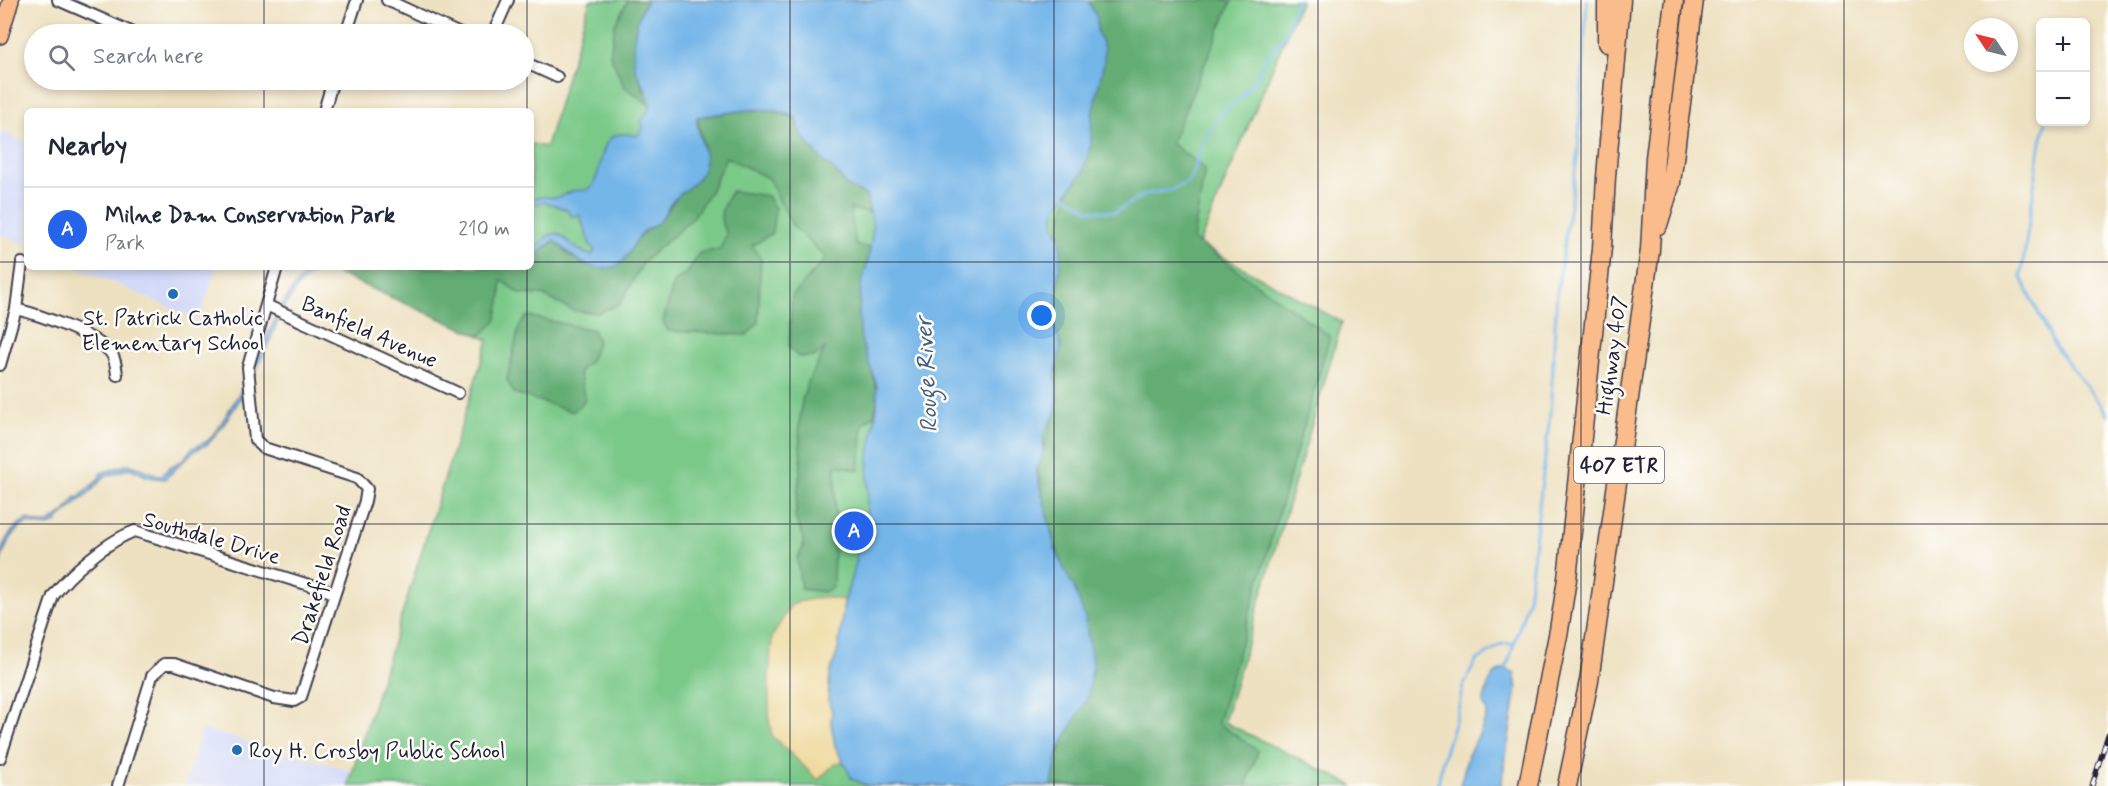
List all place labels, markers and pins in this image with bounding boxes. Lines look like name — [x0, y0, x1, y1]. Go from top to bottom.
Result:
marker: St. Patrick Catholic Elementary School — [166, 287, 180, 301]
place label: St. Patrick Catholic Elementary School — [82, 305, 264, 358]
pin: A — [834, 508, 874, 554]
place label: Roy H. Crosby Public School — [249, 738, 506, 766]
marker: Roy H. Crosby Public School — [230, 743, 244, 757]

